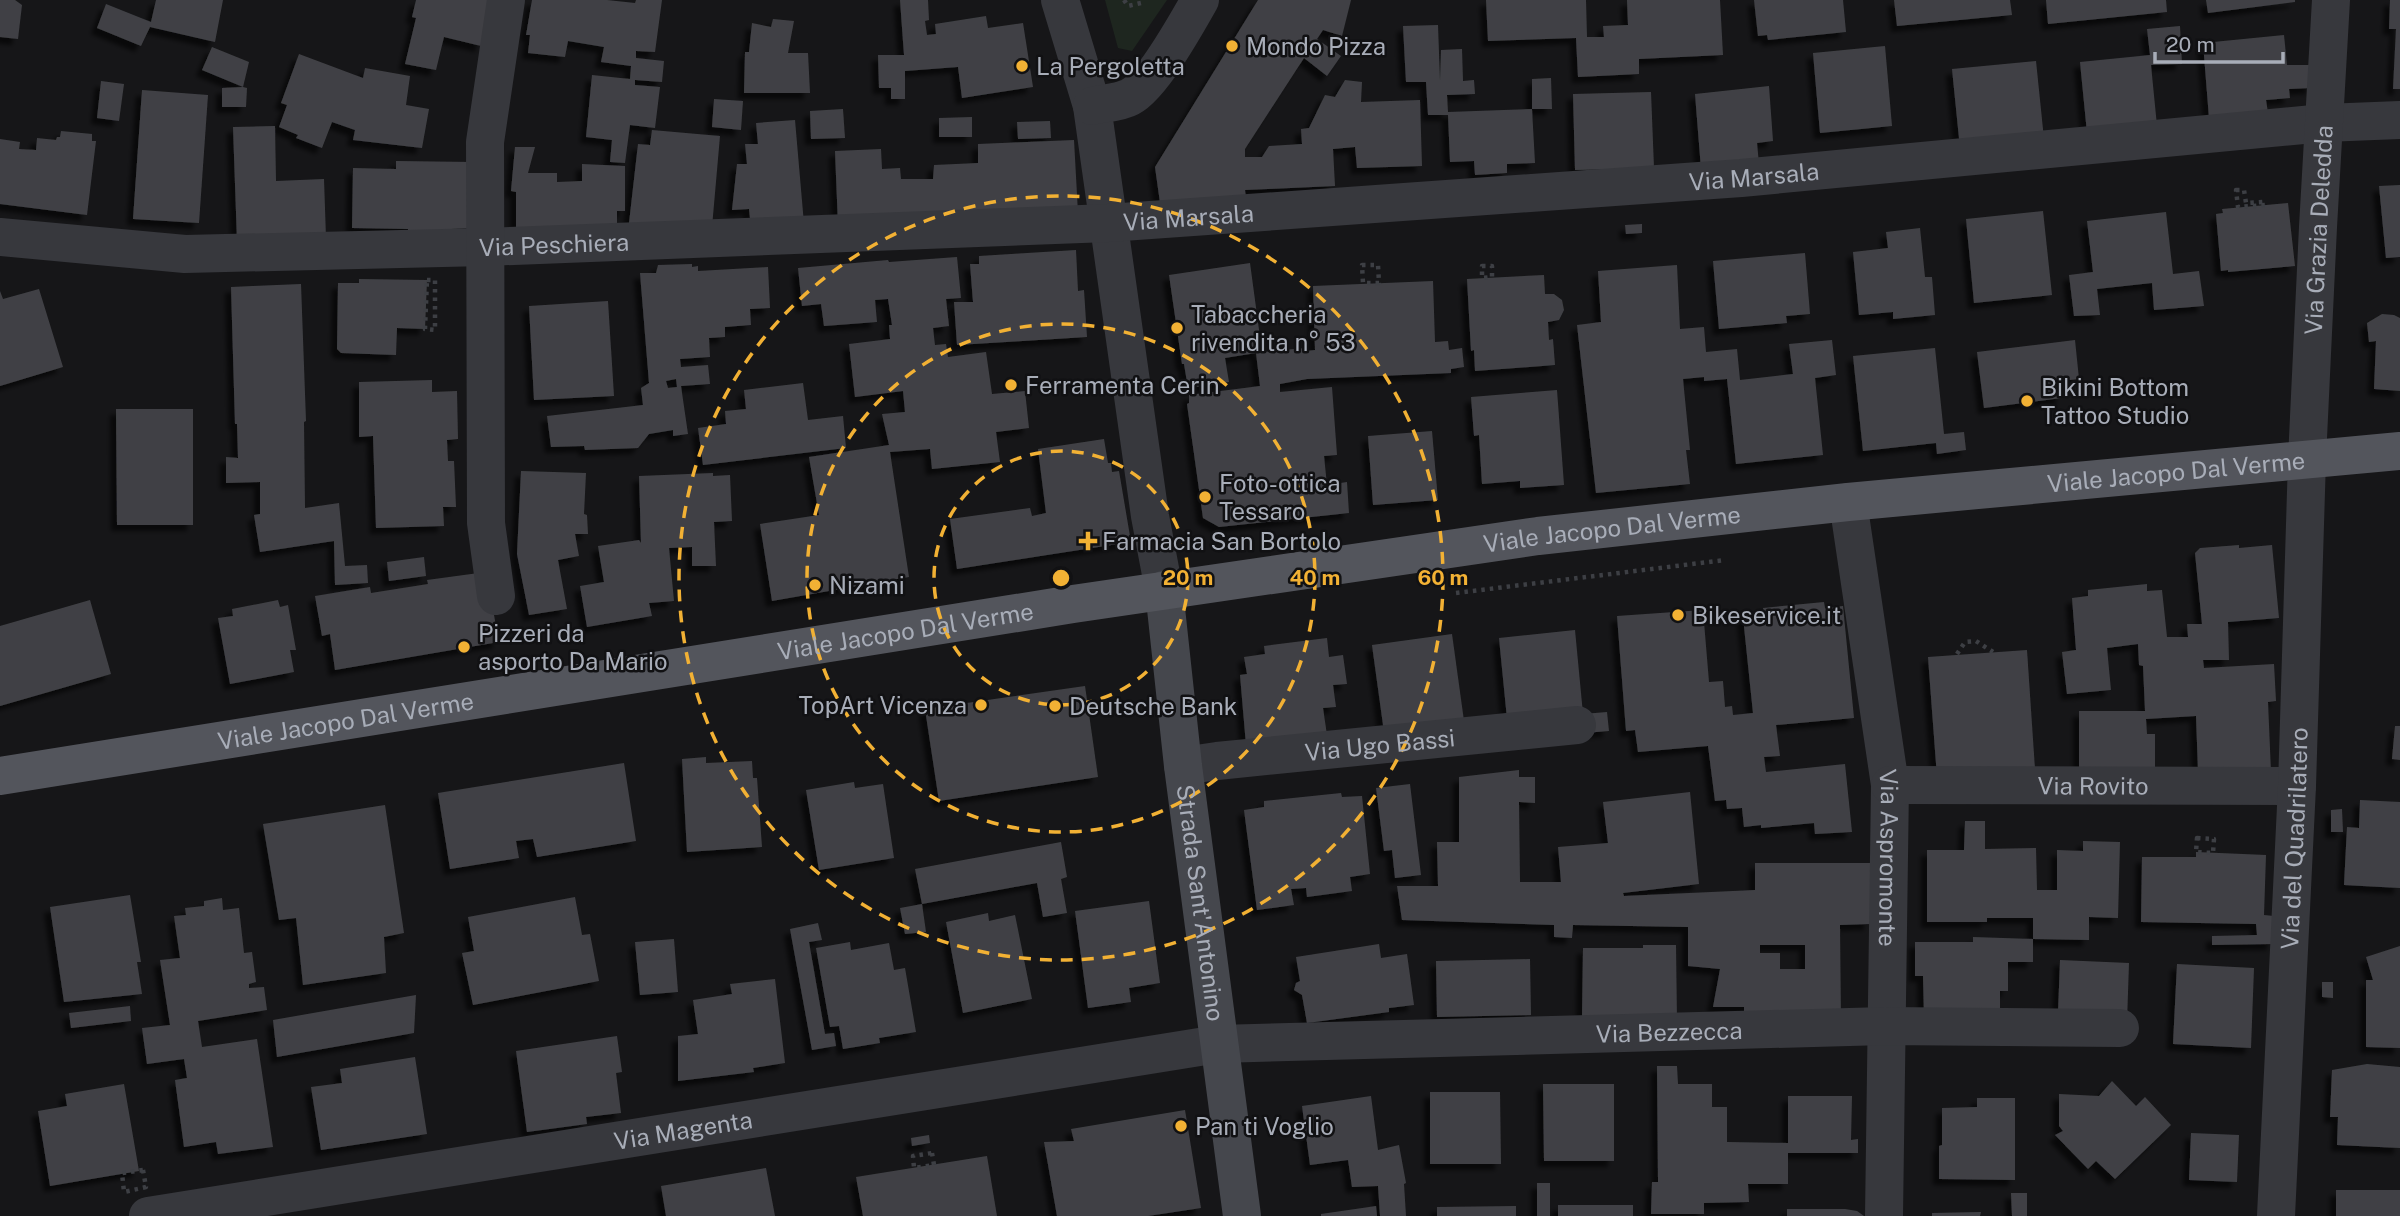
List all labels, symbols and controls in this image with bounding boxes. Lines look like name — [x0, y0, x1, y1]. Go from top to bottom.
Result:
scale bar — [2155, 21, 2283, 65]
place label: Mondo Pizza — [1246, 32, 1386, 60]
text: 20 m — [2166, 32, 2215, 57]
marker: Mondo Pizza — [1224, 38, 1240, 54]
place label: La Pergoletta — [1036, 52, 1185, 80]
marker: La Pergoletta — [1014, 58, 1030, 74]
street label: Via Grazia Deledda — [2299, 124, 2338, 336]
street label: Via Marsala — [1688, 157, 1821, 196]
street label: Via Marsala — [1122, 199, 1255, 236]
street label: Via Peschiera — [478, 227, 630, 261]
place label: Tabaccheria rivendita n° 53 — [1191, 300, 1356, 356]
marker: Tabaccheria rivendita n° 53 — [1169, 320, 1185, 336]
place label: Ferramenta Cerin — [1025, 371, 1220, 399]
place label: Bikini Bottom Tattoo Studio — [2041, 373, 2189, 429]
marker: Ferramenta Cerin — [1003, 377, 1019, 393]
marker: Bikini Bottom Tattoo Studio — [2019, 393, 2035, 409]
street label: Viale Jacopo Dal Verme — [2046, 446, 2306, 498]
place label: Foto-ottica Tessaro — [1219, 469, 1341, 525]
marker: Foto-ottica Tessaro — [1197, 489, 1213, 505]
street label: Viale Jacopo Dal Verme — [1481, 500, 1742, 558]
place label: Farmacia San Bortolo — [1102, 527, 1341, 555]
marker: Farmacia San Bortolo — [1080, 533, 1096, 549]
text: 20 m — [1163, 565, 1213, 590]
text: 40 m — [1290, 565, 1340, 590]
text: 60 m — [1418, 565, 1468, 590]
centre of rings — [1049, 566, 1073, 590]
place label: Nizami — [829, 571, 905, 599]
marker: Nizami — [807, 577, 823, 593]
street label: Viale Jacopo Dal Verme — [775, 597, 1036, 665]
place label: Bikeservice.it — [1692, 601, 1841, 629]
marker: Bikeservice.it — [1670, 607, 1686, 623]
place label: Pizzeri da asporto Da Mario — [478, 619, 668, 675]
marker: Pizzeri da asporto Da Mario — [456, 639, 472, 655]
street label: Viale Jacopo Dal Verme — [216, 686, 476, 755]
place label: TopArt Vicenza — [798, 691, 967, 719]
place label: Deutsche Bank — [1069, 692, 1237, 720]
marker: TopArt Vicenza — [973, 697, 989, 713]
marker: Deutsche Bank — [1047, 698, 1063, 714]
street label: Via Ugo Bassi — [1303, 723, 1456, 766]
street label: Via del Quadrilatero — [2275, 727, 2313, 950]
street label: Via Aspromonte — [1874, 767, 1904, 947]
street label: Via Rovito — [2037, 771, 2149, 800]
street label: Strada Sant'Antonino — [1172, 783, 1230, 1023]
street label: Via Bezzecca — [1595, 1016, 1743, 1048]
street label: Via Magenta — [612, 1105, 754, 1155]
place label: Pan ti Voglio — [1195, 1112, 1334, 1140]
marker: Pan ti Voglio — [1173, 1118, 1189, 1134]

